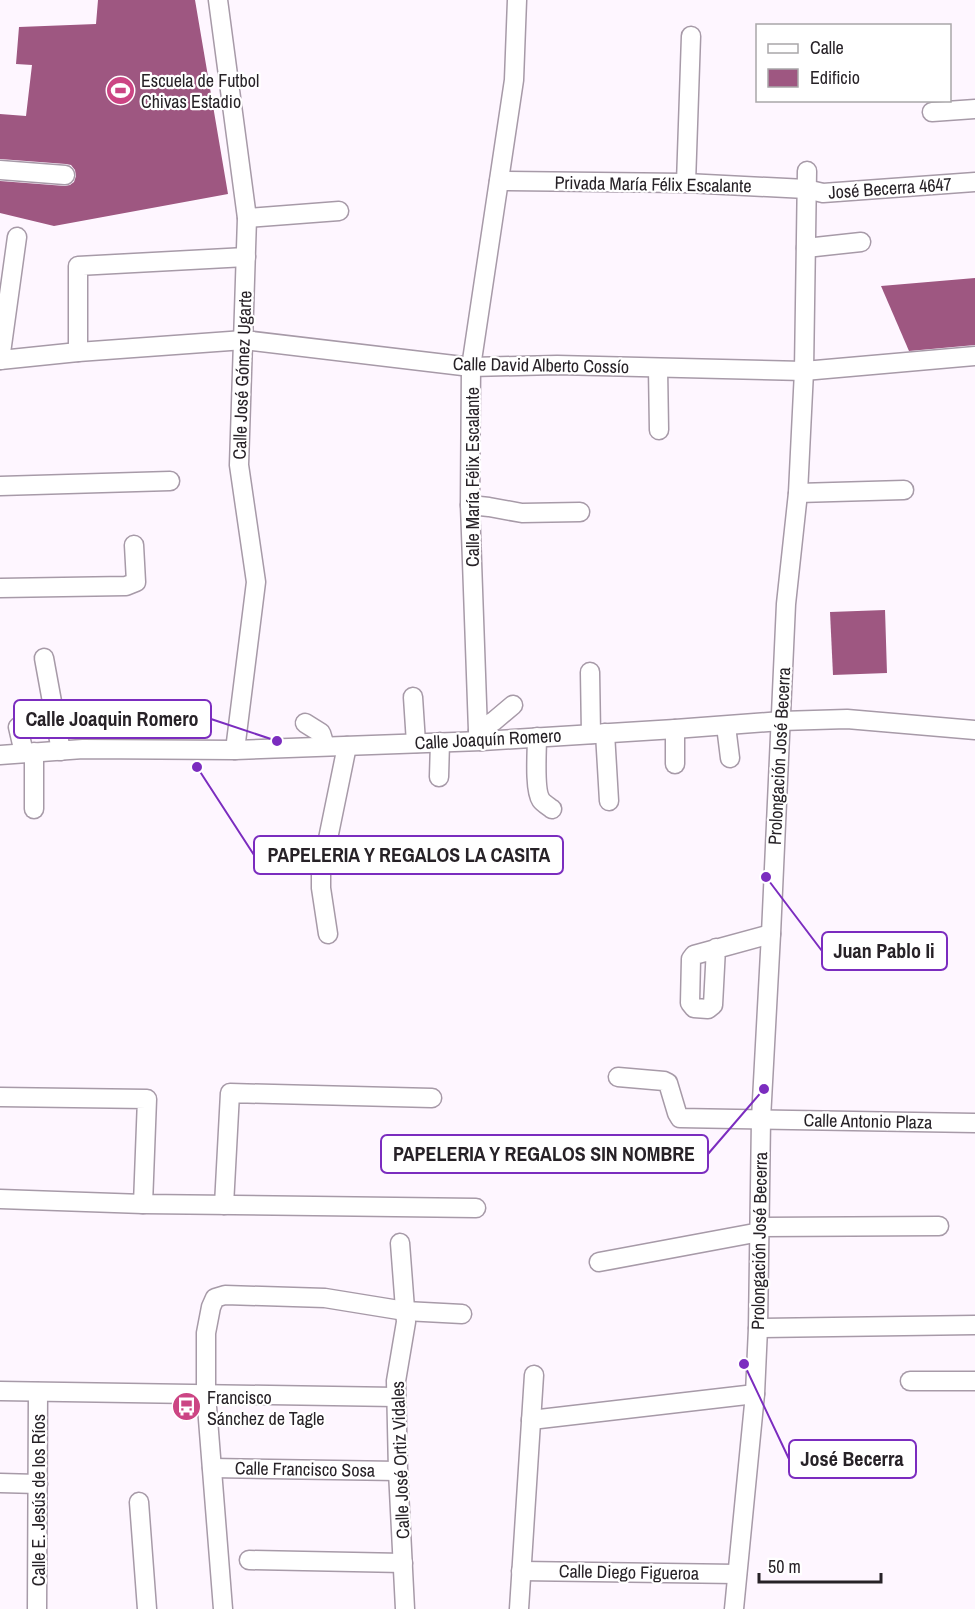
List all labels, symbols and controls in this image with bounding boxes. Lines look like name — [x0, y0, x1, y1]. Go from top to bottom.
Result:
legend — [756, 24, 951, 102]
text: Calle — [810, 35, 844, 60]
text: Edificio — [810, 65, 860, 90]
place label: Escuela de Futbol Chivas Estadio — [141, 68, 259, 114]
sports icon: Escuela de Futbol Chivas Estadio — [104, 74, 136, 106]
street label: Privada María Félix Escalante — [554, 170, 752, 198]
street label: José Becerra 4647 — [827, 171, 953, 205]
street label: Calle José Gómez Ugarte — [227, 290, 257, 460]
street label: Calle David Alberto Cossío — [453, 351, 629, 379]
street label: Calle María Félix Escalante — [460, 387, 485, 567]
street label: Prolongación José Becerra — [762, 666, 796, 846]
callout: Calle Joaquin Romero — [14, 700, 211, 738]
text: Calle Joaquin Romero — [25, 705, 199, 732]
street label: Calle Joaquín Romero — [414, 723, 562, 755]
callout: PAPELERIA Y REGALOS LA CASITA — [254, 836, 563, 874]
text: PAPELERIA Y REGALOS LA CASITA — [268, 841, 551, 868]
callout: Juan Pablo Ii — [822, 932, 947, 970]
text: Juan Pablo Ii — [833, 937, 935, 964]
street label: Calle Antonio Plaza — [803, 1107, 933, 1135]
callout: PAPELERIA Y REGALOS SIN NOMBRE — [381, 1135, 708, 1173]
text: PAPELERIA Y REGALOS SIN NOMBRE — [393, 1140, 695, 1167]
street label: Prolongación José Becerra — [745, 1152, 773, 1330]
street label: Calle José Ortiz Vidales — [385, 1381, 415, 1539]
place label: Francisco Sánchez de Tagle — [207, 1385, 324, 1431]
bus stop icon: Francisco Sánchez de Tagle — [170, 1391, 202, 1423]
street label: Calle E. Jesús de los Ríos — [26, 1414, 51, 1586]
callout: José Becerra — [789, 1440, 916, 1478]
text: José Becerra — [800, 1445, 904, 1472]
street label: Calle Francisco Sosa — [235, 1455, 375, 1483]
scale bar — [759, 1546, 880, 1584]
text: 50 m — [768, 1554, 801, 1579]
street label: Calle Diego Figueroa — [559, 1558, 699, 1586]

